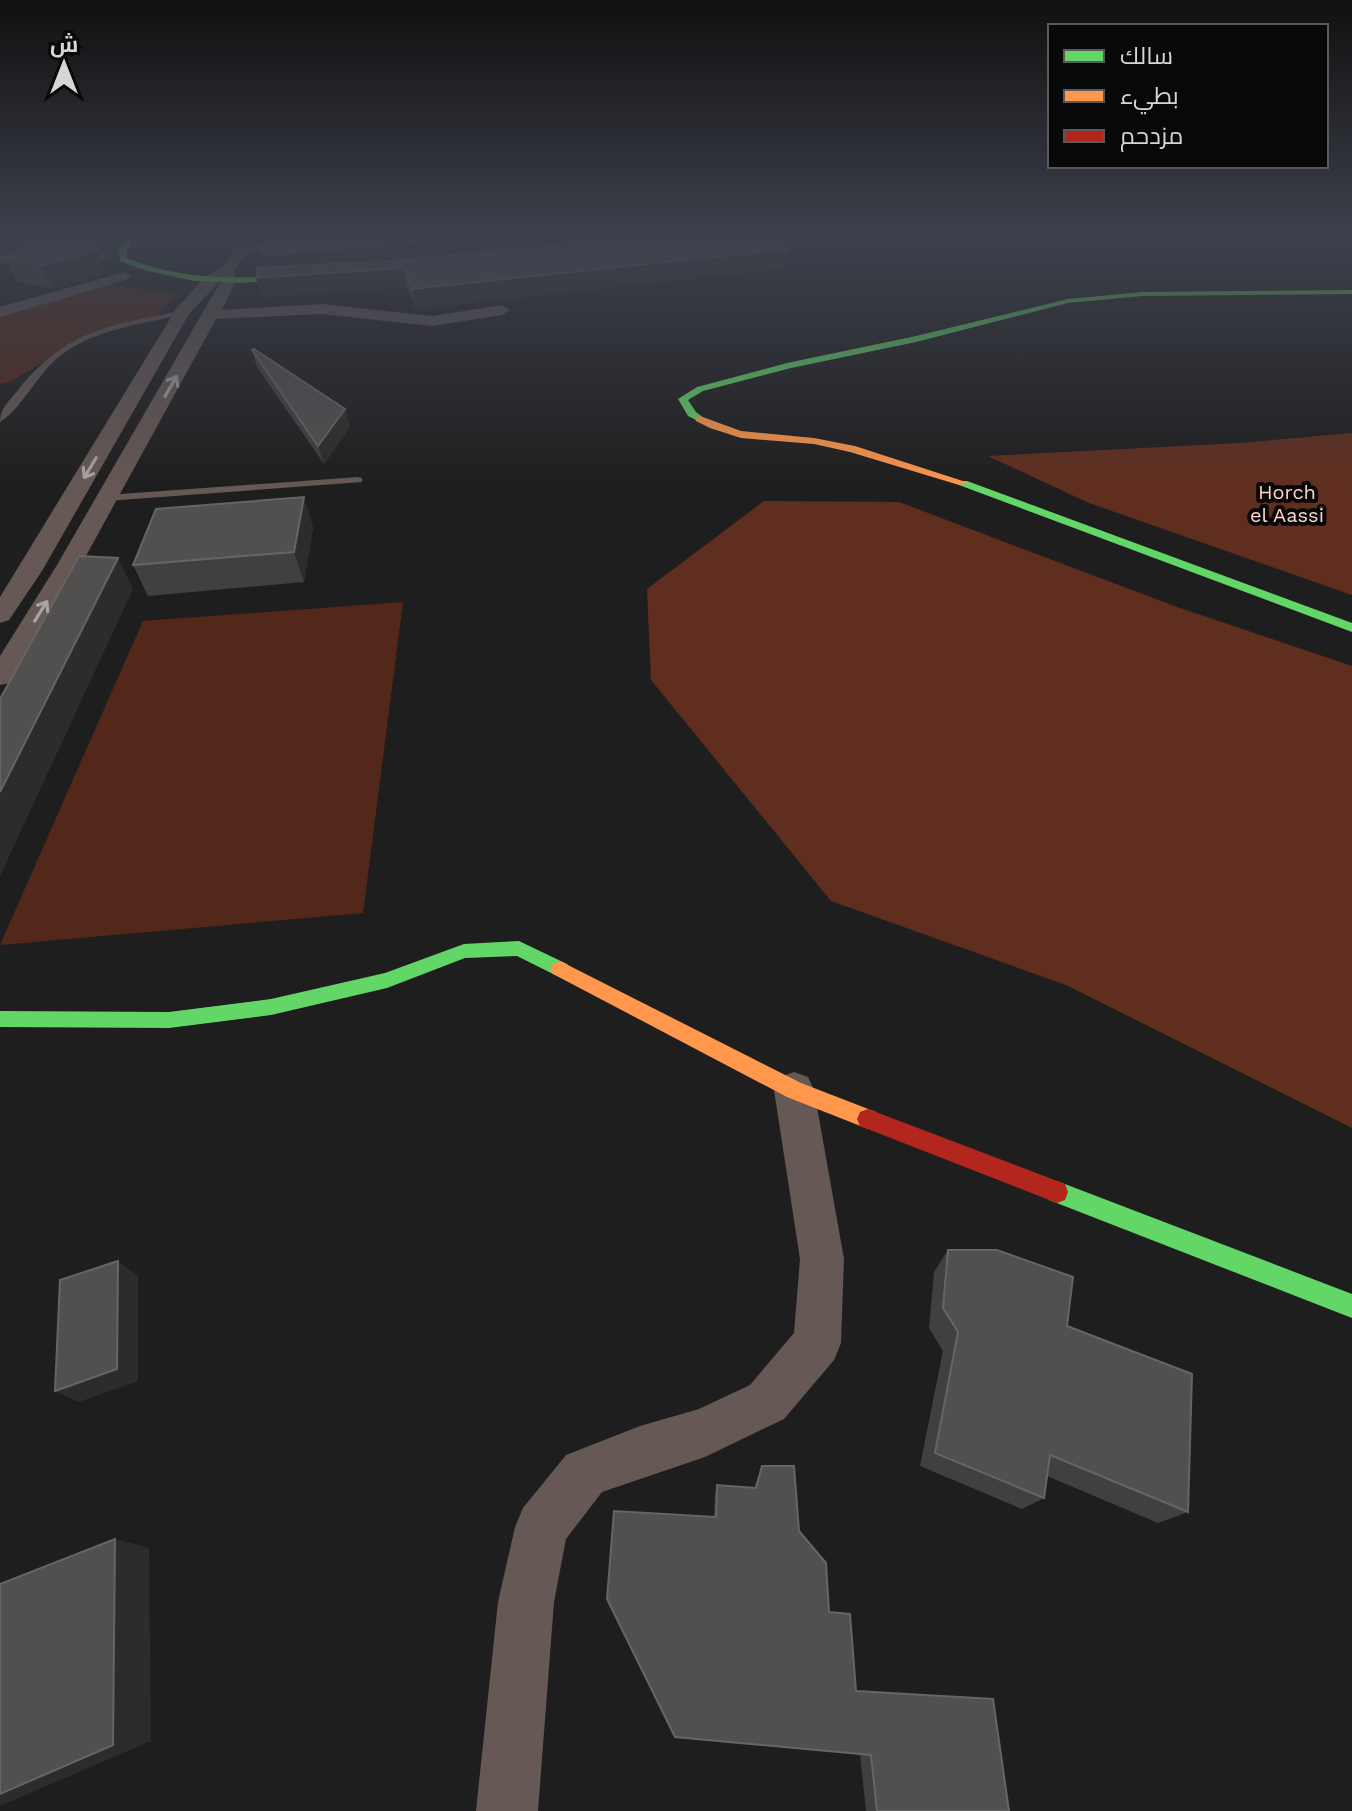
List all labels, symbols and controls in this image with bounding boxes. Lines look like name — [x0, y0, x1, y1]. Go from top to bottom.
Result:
north arrow — [24, 24, 104, 104]
legend — [1048, 24, 1328, 168]
text: ش — [50, 32, 78, 58]
text: سالك — [1120, 42, 1173, 70]
text: بطيء — [1120, 82, 1179, 115]
text: مزدحم — [1120, 122, 1183, 152]
one-way arrow — [163, 375, 179, 398]
one-way arrow — [82, 456, 98, 479]
park label: Horch el Aassi — [1250, 480, 1324, 527]
one-way arrow — [33, 600, 49, 623]

